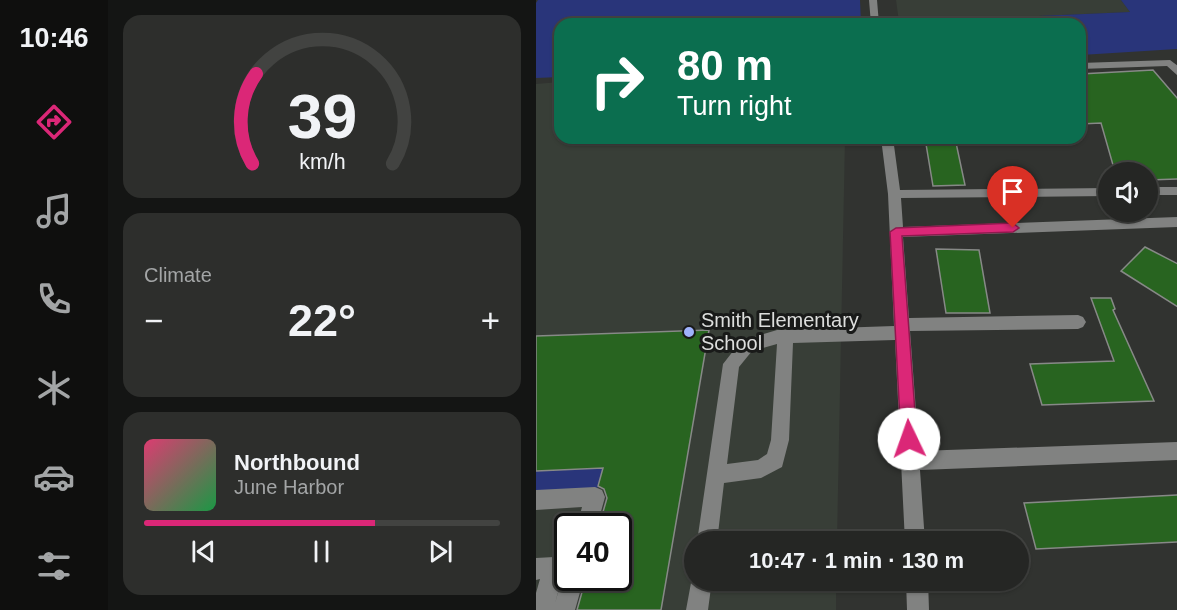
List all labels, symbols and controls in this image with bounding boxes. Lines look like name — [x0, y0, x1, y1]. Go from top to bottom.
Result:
text: 10:46 — [19, 23, 89, 53]
icon: right — [578, 42, 656, 120]
text: 80 m — [677, 42, 773, 89]
text: 39 — [287, 82, 357, 151]
text: Turn right — [677, 91, 792, 121]
icon: directions — [33, 101, 75, 143]
text: km/h — [299, 150, 345, 174]
map controls — [1098, 162, 1158, 222]
button: sound — [1098, 162, 1158, 222]
pin — [987, 166, 1038, 228]
icon: arrive — [996, 175, 1029, 208]
icon: music — [33, 190, 75, 232]
text: Climate — [144, 264, 212, 286]
icon: phone — [33, 278, 75, 320]
text: 22° — [288, 295, 356, 346]
text: − — [144, 302, 163, 339]
text: + — [481, 302, 500, 339]
place label: Smith Elementary School — [701, 309, 859, 354]
marker: Smith Elementary School — [682, 325, 696, 339]
icon: climate — [33, 367, 75, 409]
position arrow — [877, 407, 941, 471]
text: Northbound — [234, 450, 360, 475]
icon: car — [33, 456, 75, 498]
text: June Harbor — [234, 476, 344, 498]
speed limit sign: 40 — [554, 513, 632, 591]
icon: previous — [187, 535, 220, 568]
icon: pause — [305, 535, 338, 568]
icon: next — [424, 535, 457, 568]
icon: filters — [33, 545, 75, 587]
text: 10:47 · 1 min · 130 m — [749, 548, 964, 573]

